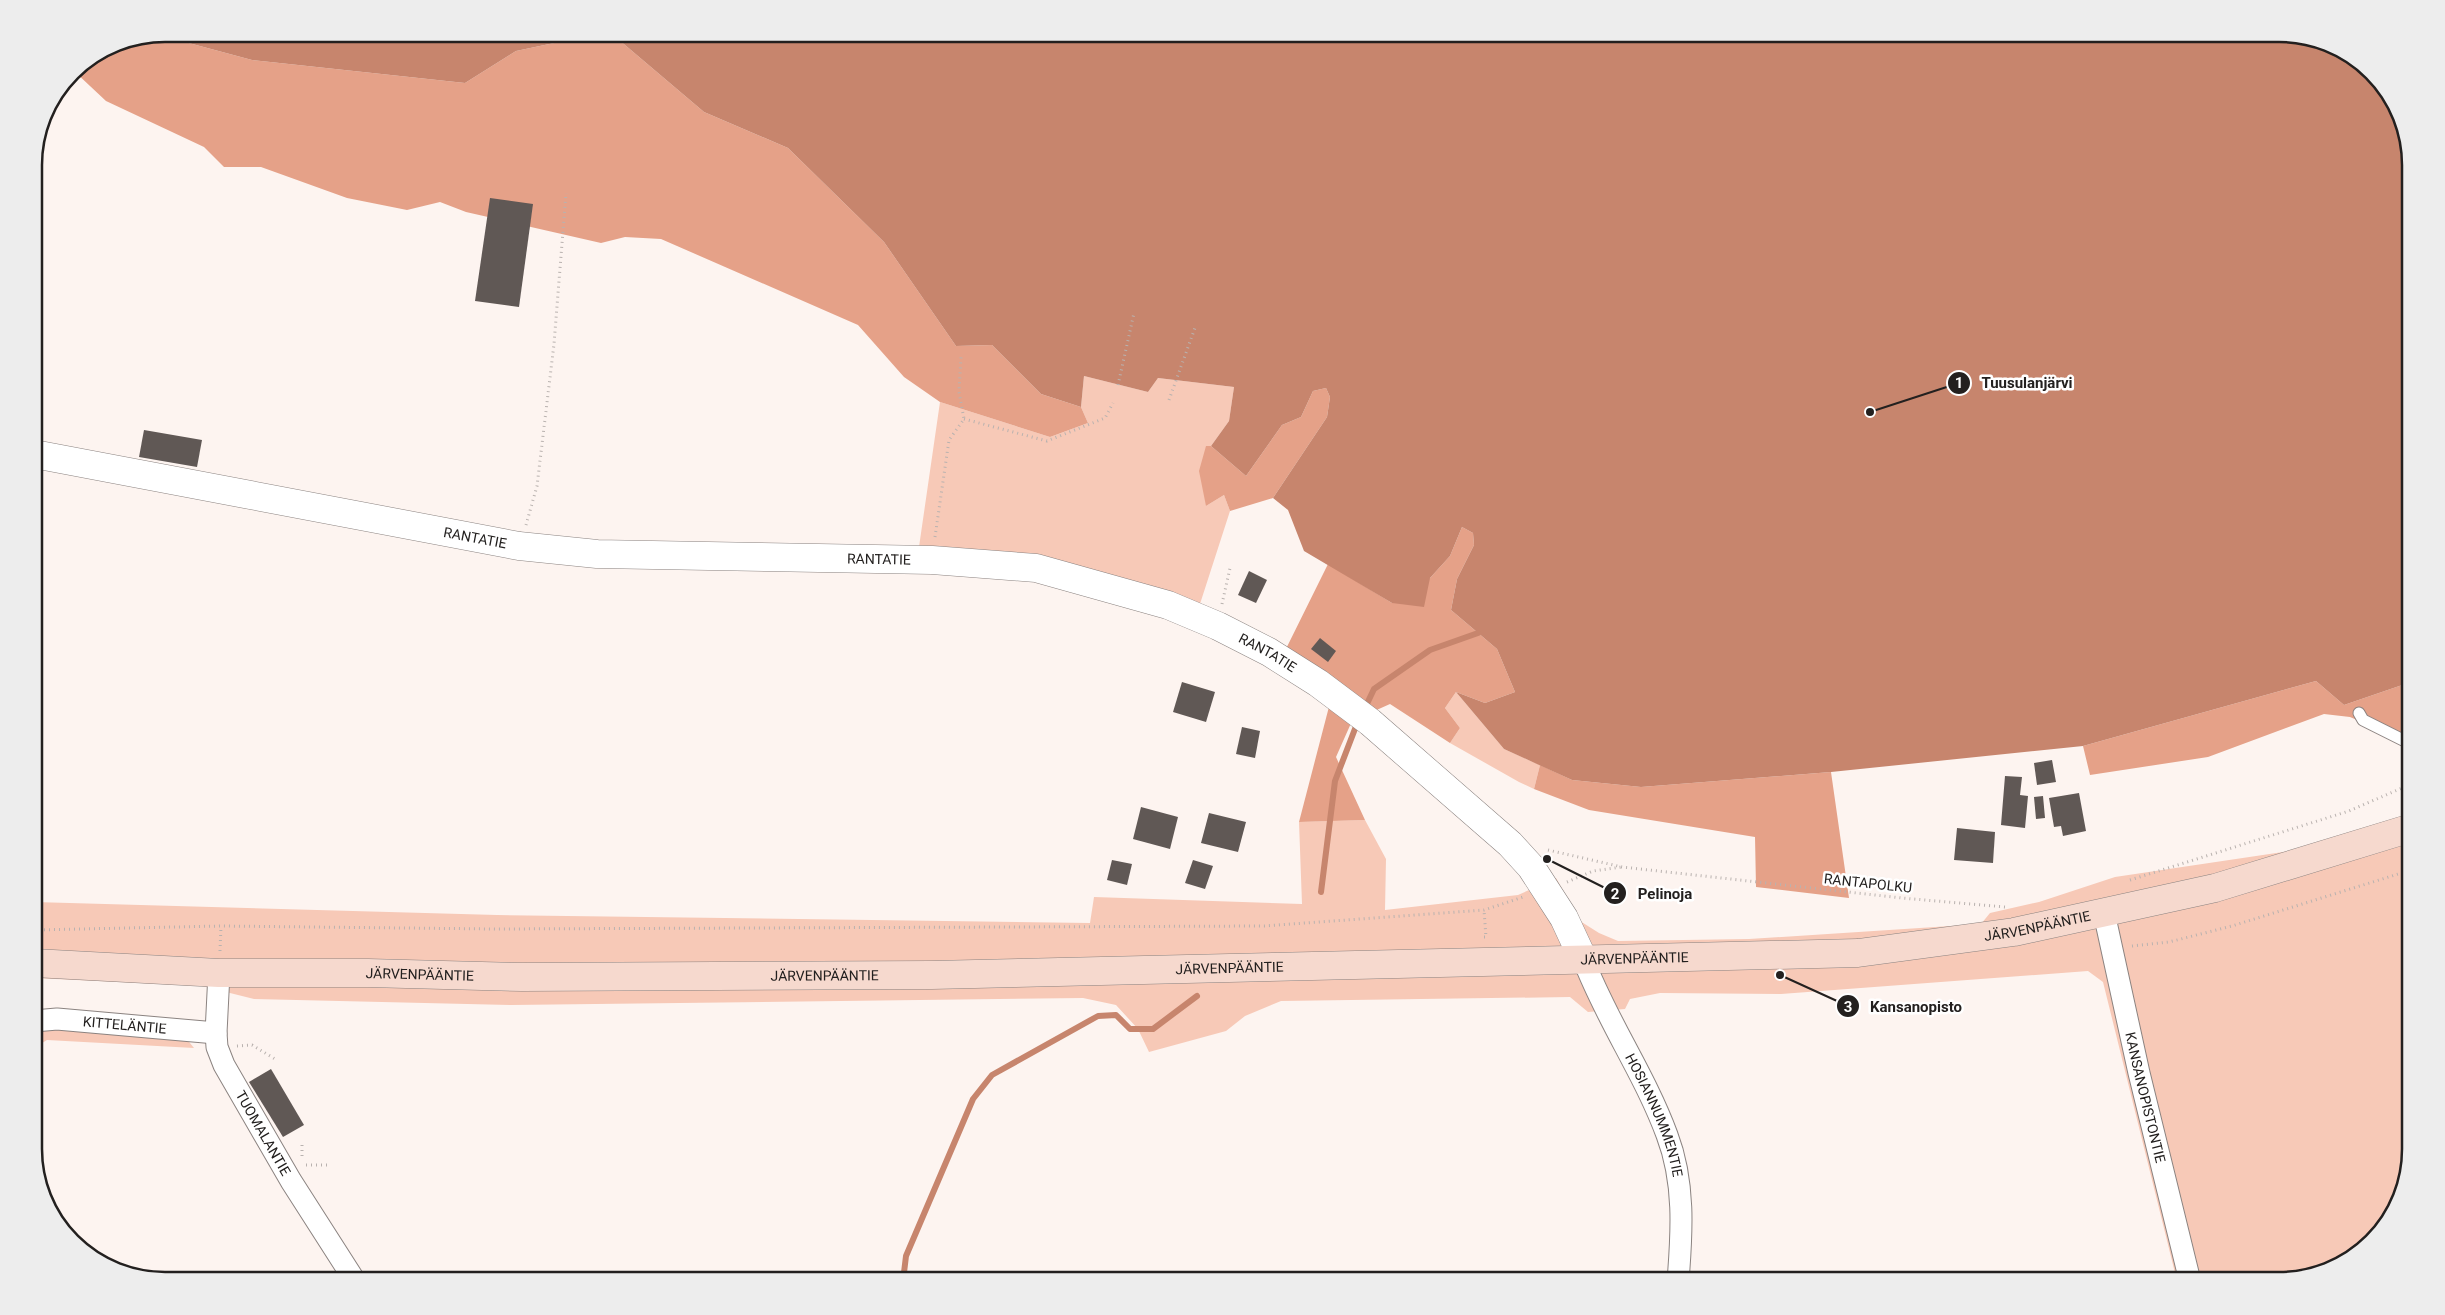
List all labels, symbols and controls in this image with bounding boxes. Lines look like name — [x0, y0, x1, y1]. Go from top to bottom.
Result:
callout: Tuusulanjärvi — [1947, 368, 2083, 398]
text: 1 — [1955, 374, 1963, 392]
text: Tuusulanjärvi — [1981, 374, 2073, 392]
street label: RANTATIE — [442, 524, 508, 551]
street label: RANTATIE — [847, 550, 911, 568]
street label: RANTATIE — [1236, 630, 1299, 675]
street label: RANTAPOLKU — [1823, 870, 1913, 896]
callout: Pelinoja — [1603, 878, 1702, 908]
text: 2 — [1611, 885, 1620, 903]
text: Pelinoja — [1638, 885, 1692, 903]
street label: JÄRVENPÄÄNTIE — [1983, 907, 2092, 944]
street label: JÄRVENPÄÄNTIE — [1580, 949, 1689, 968]
street label: JÄRVENPÄÄNTIE — [1175, 959, 1284, 977]
street label: JÄRVENPÄÄNTIE — [365, 965, 474, 984]
street label: JÄRVENPÄÄNTIE — [771, 967, 879, 984]
callout: Kansanopisto — [1835, 991, 1972, 1021]
text: 3 — [1844, 998, 1852, 1016]
text: Kansanopisto — [1870, 998, 1962, 1016]
street label: KITTELÄNTIE — [82, 1013, 167, 1037]
street label: KANSANOPISTONTIE — [2122, 1031, 2169, 1164]
street label: HOSIANNUMMENTIE — [1622, 1051, 1686, 1178]
street label: TUOMALANTIE — [233, 1088, 294, 1178]

